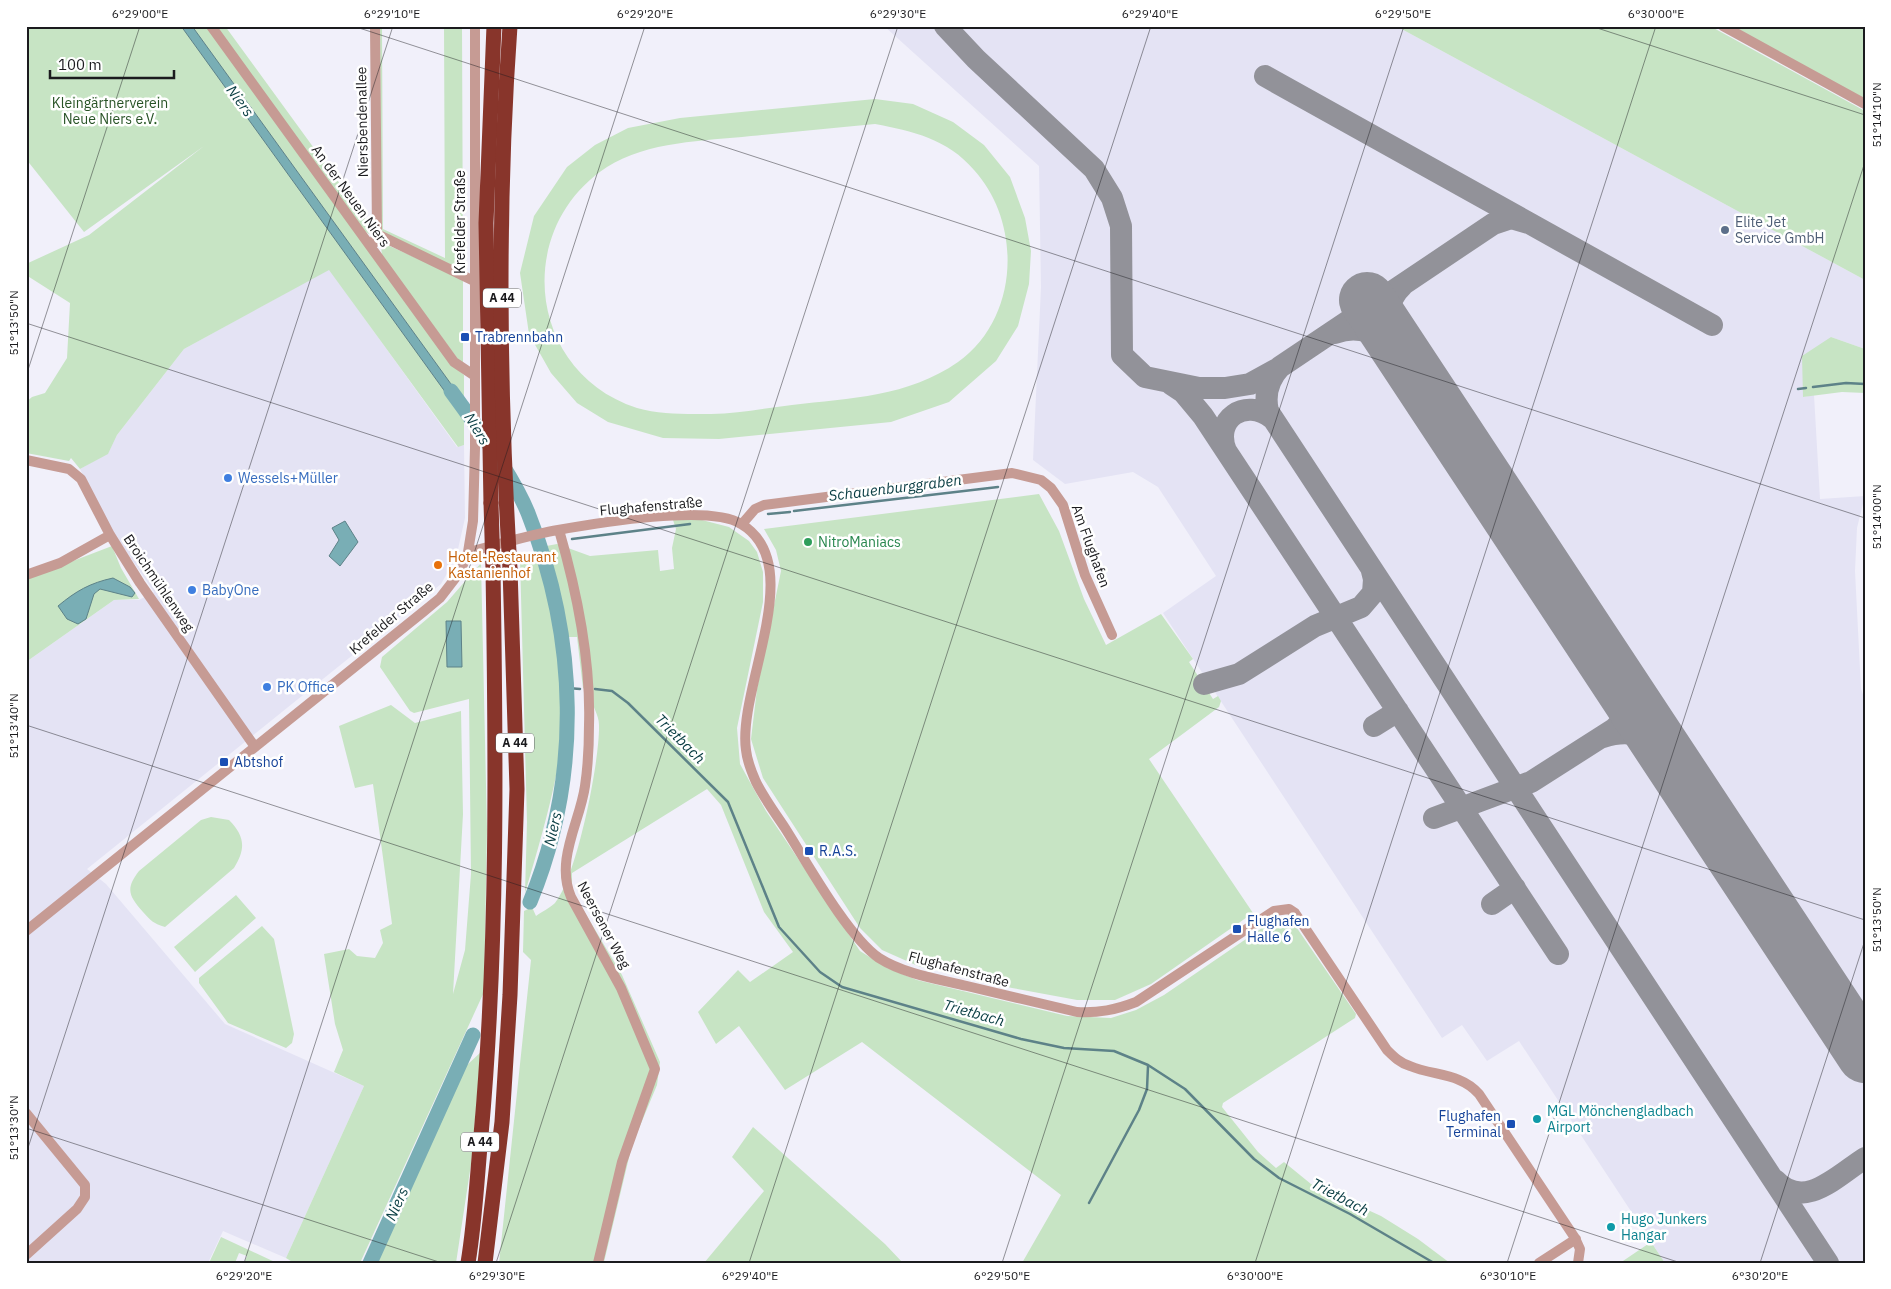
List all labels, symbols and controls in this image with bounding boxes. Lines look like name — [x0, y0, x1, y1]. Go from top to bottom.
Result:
text: 6°29'00"E — [112, 6, 168, 21]
text: 6°29'10"E — [364, 6, 420, 21]
text: 6°29'20"E — [617, 6, 673, 21]
text: 6°29'30"E — [870, 6, 926, 21]
text: 6°29'40"E — [1122, 6, 1178, 21]
text: 6°29'50"E — [1375, 6, 1431, 21]
text: 6°30'00"E — [1628, 6, 1684, 21]
scale bar — [50, 48, 174, 80]
text: 100 m — [58, 55, 102, 74]
street label: Niersbendenallee — [352, 66, 372, 178]
water label: Niers — [223, 81, 258, 120]
text: 51°14'10"N — [1869, 82, 1884, 148]
park label: Kleingärtnerverein Neue Niers e.V. — [52, 94, 168, 128]
street label: An der Neuen Niers — [308, 141, 394, 251]
street label: Krefelder Straße — [451, 170, 469, 274]
place label: Elite Jet Service GmbH — [1735, 213, 1824, 247]
marker: Elite Jet Service GmbH — [1719, 224, 1731, 236]
road number: A 44 — [483, 288, 521, 308]
text: 51°13'50"N — [6, 290, 21, 356]
place label: Trabrennbahn — [475, 328, 563, 346]
marker: Trabrennbahn — [459, 331, 471, 343]
water label: Niers — [460, 409, 494, 448]
place label: Wessels+Müller — [238, 469, 338, 487]
water label: Schauenburggraben — [827, 470, 963, 505]
marker: Wessels+Müller — [222, 472, 234, 484]
text: 51°14'00"N — [1869, 484, 1884, 550]
street label: Flughafenstraße — [599, 493, 704, 519]
street label: Am Flughafen — [1068, 502, 1114, 590]
street label: Broichmühlenweg — [120, 531, 199, 636]
place label: NitroManiacs — [818, 533, 901, 551]
marker: NitroManiacs — [802, 536, 814, 548]
place label: Hotel-Restaurant Kastanienhof — [448, 548, 557, 582]
marker: Hotel-Restaurant Kastanienhof — [432, 559, 444, 571]
street label: Krefelder Straße — [345, 577, 437, 658]
place label: BabyOne — [202, 581, 260, 599]
marker: BabyOne — [186, 584, 198, 596]
place label: PK Office — [277, 678, 335, 696]
marker: PK Office — [261, 681, 273, 693]
text: 51°13'40"N — [6, 693, 21, 759]
water label: Trietbach — [651, 710, 709, 768]
road number: A 44 — [496, 734, 534, 752]
place label: Abtshof — [234, 753, 283, 771]
marker: Abtshof — [218, 756, 230, 768]
water label: Niers — [539, 810, 566, 848]
place label: R.A.S. — [819, 842, 857, 860]
marker: R.A.S. — [803, 845, 815, 857]
street label: Neersener Weg — [573, 878, 635, 972]
text: 51°13'50"N — [1869, 887, 1884, 953]
place label: Flughafen Halle 6 — [1247, 912, 1310, 946]
marker: Flughafen Halle 6 — [1231, 923, 1243, 935]
street label: Flughafenstraße — [907, 947, 1012, 991]
water label: Trietbach — [941, 995, 1007, 1030]
text: 51°13'30"N — [6, 1095, 21, 1161]
place label: MGL Mönchengladbach Airport — [1547, 1102, 1694, 1136]
place label: Flughafen Terminal — [1438, 1107, 1501, 1141]
marker: MGL Mönchengladbach Airport — [1531, 1113, 1543, 1125]
marker: Flughafen Terminal — [1505, 1118, 1517, 1130]
road number: A 44 — [461, 1132, 499, 1152]
water label: Trietbach — [1308, 1173, 1372, 1220]
water label: Niers — [381, 1184, 412, 1223]
place label: Hugo Junkers Hangar — [1621, 1210, 1707, 1244]
marker: Hugo Junkers Hangar — [1605, 1221, 1617, 1233]
text: 6°29'20"E — [216, 1268, 272, 1283]
text: 6°29'30"E — [469, 1268, 525, 1283]
text: 6°29'40"E — [722, 1268, 778, 1283]
text: 6°29'50"E — [974, 1268, 1030, 1283]
text: 6°30'00"E — [1227, 1268, 1283, 1283]
text: 6°30'10"E — [1480, 1268, 1536, 1283]
text: 6°30'20"E — [1732, 1268, 1788, 1283]

